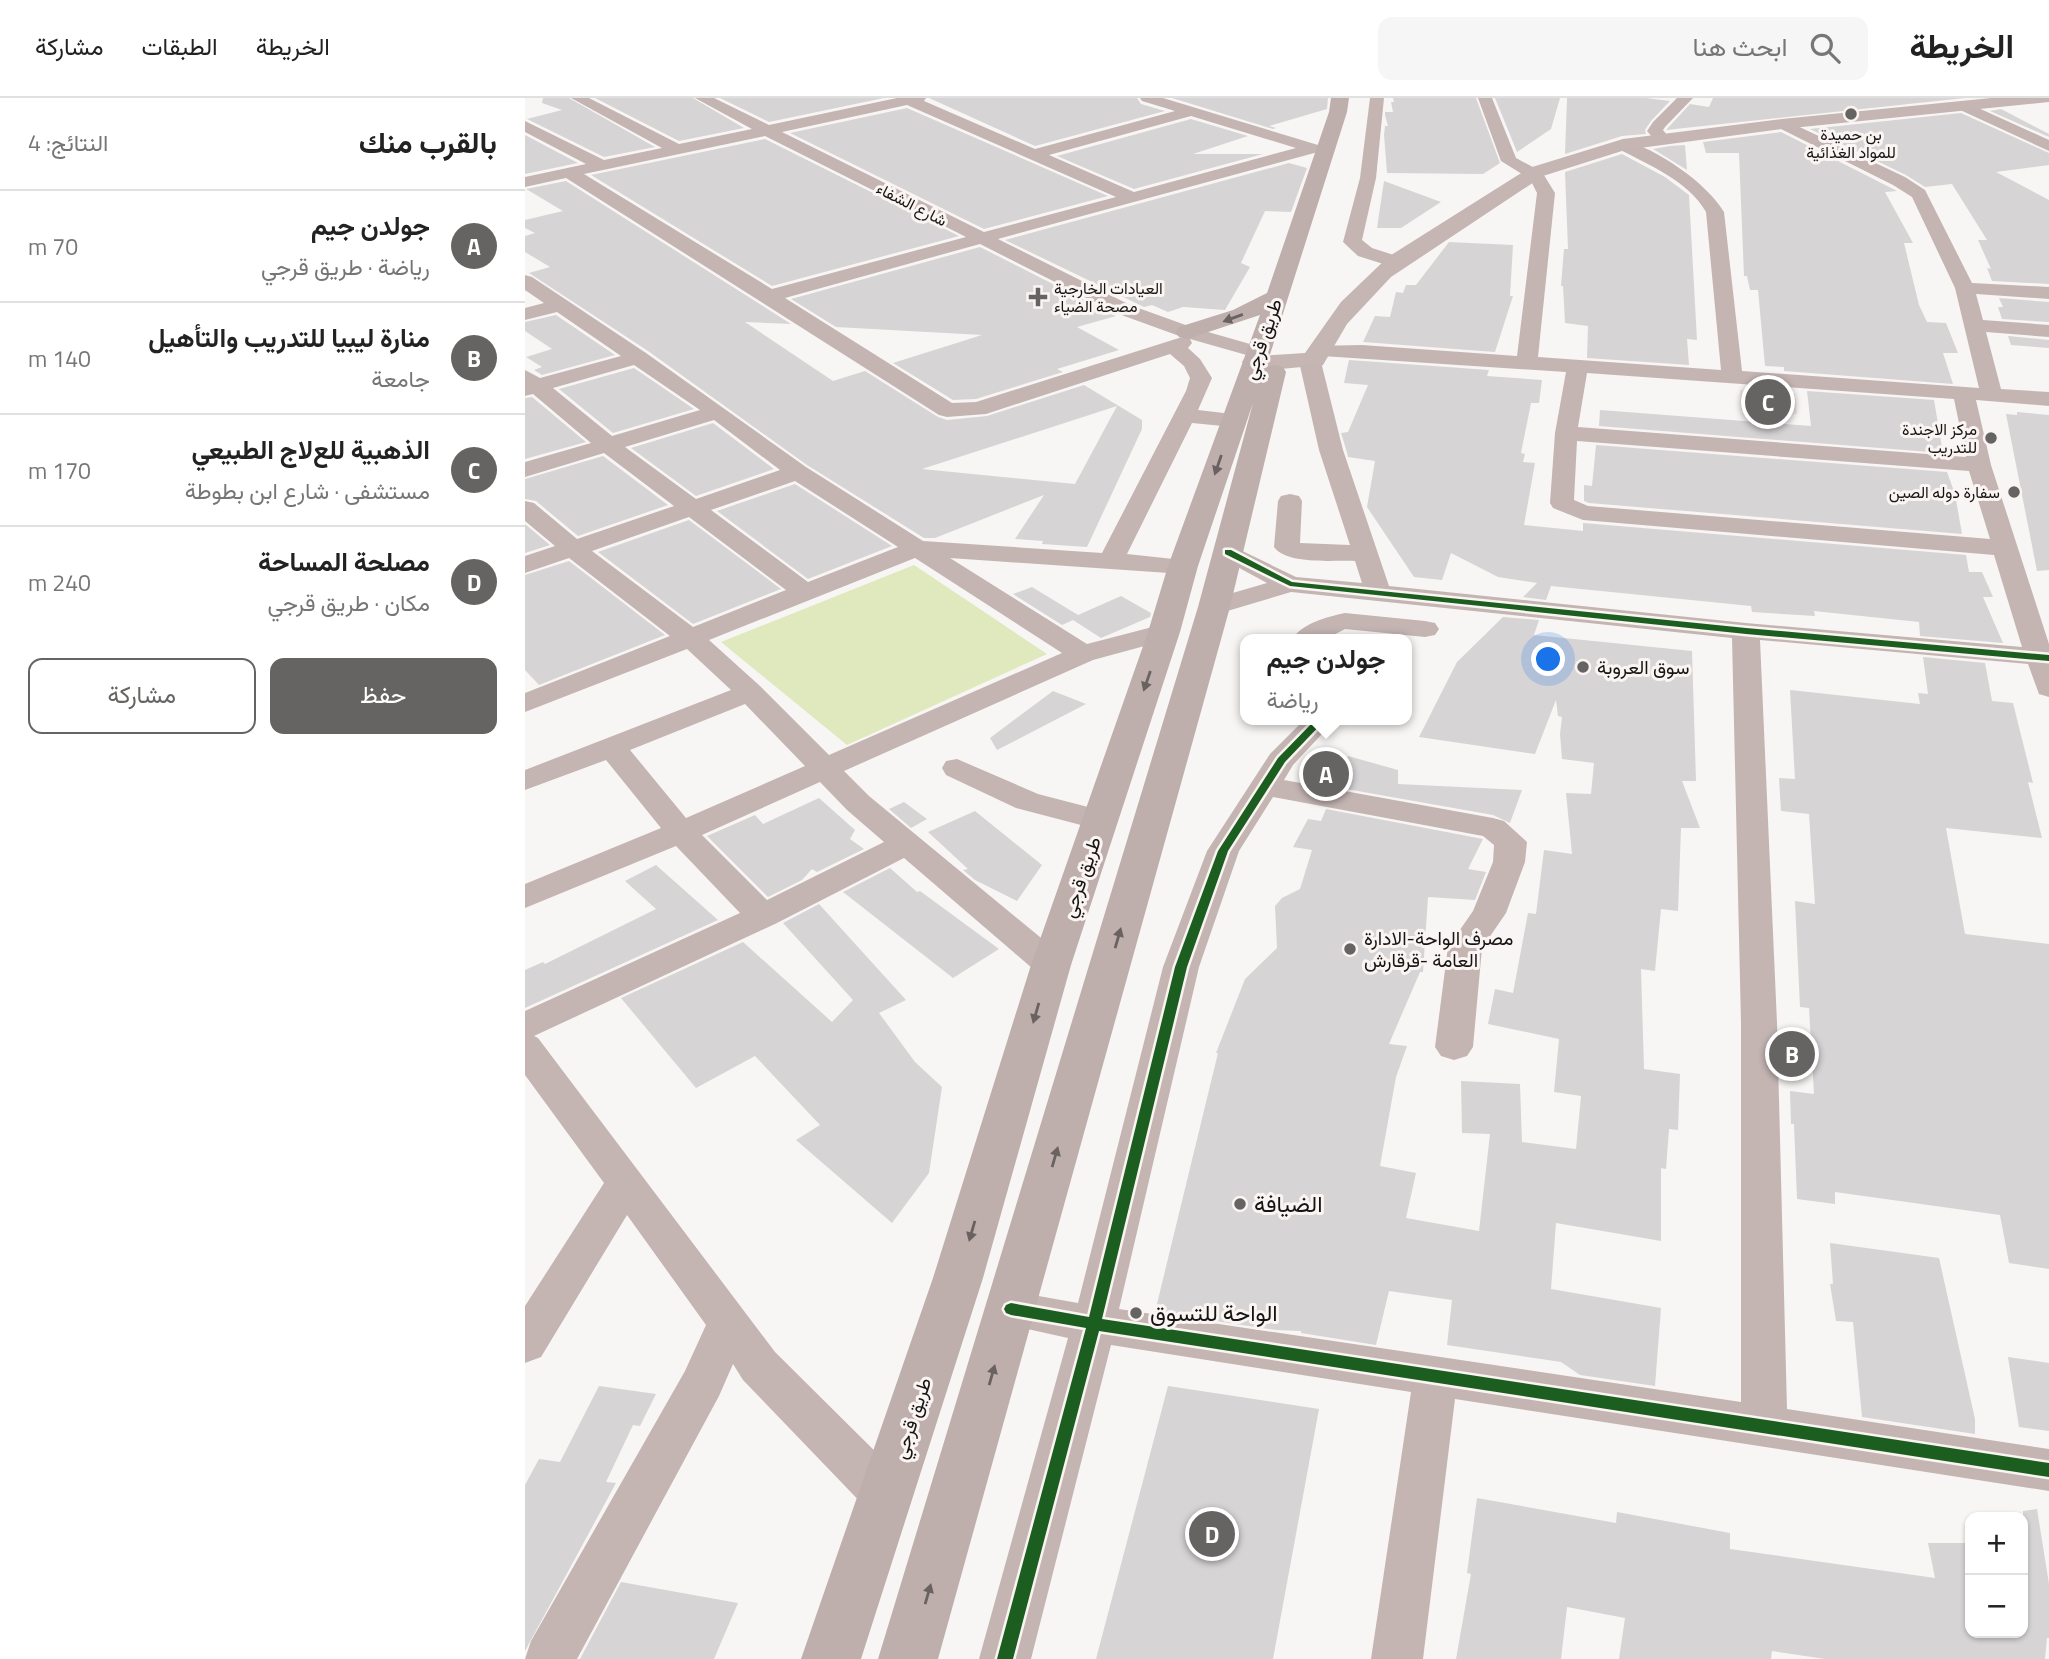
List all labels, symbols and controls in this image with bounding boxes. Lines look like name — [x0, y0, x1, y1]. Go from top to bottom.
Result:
search box — [1378, 17, 1868, 80]
text: الخريطة — [1910, 21, 2014, 71]
text: ابحث هنا — [1693, 27, 1788, 66]
text: مشاركة — [35, 28, 103, 64]
text: الطبقات — [141, 28, 218, 64]
text: الخريطة — [256, 28, 330, 64]
icon: search — [1806, 29, 1844, 67]
marker: بن حميدة للمواد الغذائية — [1843, 106, 1859, 122]
text: بالقرب منك — [359, 119, 497, 165]
place label: بن حميدة للمواد الغذائية — [1806, 122, 1896, 164]
text: النتائج: 4 — [28, 125, 108, 160]
street label: شارع الشفاء — [873, 176, 951, 232]
text: جولدن جيم — [311, 206, 430, 245]
text: 70 m — [28, 229, 78, 264]
text: A — [467, 229, 481, 264]
text: رياضة · طريق قرجي — [261, 249, 430, 284]
place label: العيادات الخارجية مصحة الضياء — [1054, 276, 1163, 318]
marker: العيادات الخارجية مصحة الضياء — [1028, 287, 1048, 307]
street label: طريق قرجي — [1234, 294, 1291, 384]
one-way arrow — [1223, 312, 1244, 323]
text: منارة ليبيا للتدريب والتأهيل — [148, 318, 430, 357]
text: 140 m — [28, 341, 91, 376]
text: B — [467, 341, 481, 376]
text: جامعة — [371, 361, 430, 396]
pin: C — [1745, 376, 1791, 428]
place label: مركز الاجندة للتدريب — [1902, 417, 1977, 459]
text: الذهبية للعﻻج الطبيعي — [191, 430, 430, 469]
marker: مركز الاجندة للتدريب — [1983, 430, 1999, 446]
text: 170 m — [28, 453, 91, 488]
text: C — [468, 453, 480, 488]
one-way arrow — [1212, 454, 1223, 475]
text: مستشفى · شارع ابن بطوطة — [185, 473, 430, 508]
place label: سفارة دوله الصين — [1889, 480, 2000, 504]
marker: سفارة دوله الصين — [2006, 484, 2022, 500]
text: مصلحة المساحة — [258, 542, 430, 581]
text: 240 m — [28, 565, 91, 600]
text: D — [467, 565, 481, 600]
text: مكان · طريق قرجي — [268, 585, 430, 620]
popup — [1240, 634, 1412, 725]
text: جولدن جيم — [1266, 639, 1386, 678]
your location — [1531, 642, 1565, 676]
place label: سوق العروبة — [1597, 652, 1689, 681]
button: مشاركة — [28, 658, 256, 734]
button: حفظ — [270, 658, 497, 734]
marker: سوق العروبة — [1575, 659, 1591, 675]
one-way arrow — [1141, 670, 1152, 691]
text: رياضة — [1266, 682, 1319, 717]
pin: A — [1303, 748, 1349, 800]
street label: طريق قرجي — [1053, 832, 1110, 922]
place label: مصرف الواحة-الادارة العامة -قرقارش — [1364, 923, 1513, 974]
one-way arrow — [1114, 927, 1124, 948]
marker: مصرف الواحة-الادارة العامة -قرقارش — [1342, 941, 1358, 957]
one-way arrow — [1031, 1002, 1041, 1023]
pin: B — [1769, 1028, 1815, 1080]
one-way arrow — [1051, 1146, 1061, 1167]
place label: الضيافة — [1254, 1186, 1323, 1221]
marker: الضيافة — [1232, 1196, 1248, 1212]
one-way arrow — [966, 1220, 977, 1242]
place label: الواحة للتسوق — [1150, 1295, 1278, 1330]
marker: الواحة للتسوق — [1128, 1305, 1144, 1321]
one-way arrow — [987, 1365, 997, 1386]
street label: طريق قرجي — [885, 1373, 940, 1463]
pin: D — [1189, 1508, 1235, 1560]
map controls — [1965, 1512, 2028, 1638]
button: + — [1965, 1512, 2028, 1575]
button: − — [1965, 1575, 2028, 1638]
one-way arrow — [923, 1583, 933, 1604]

